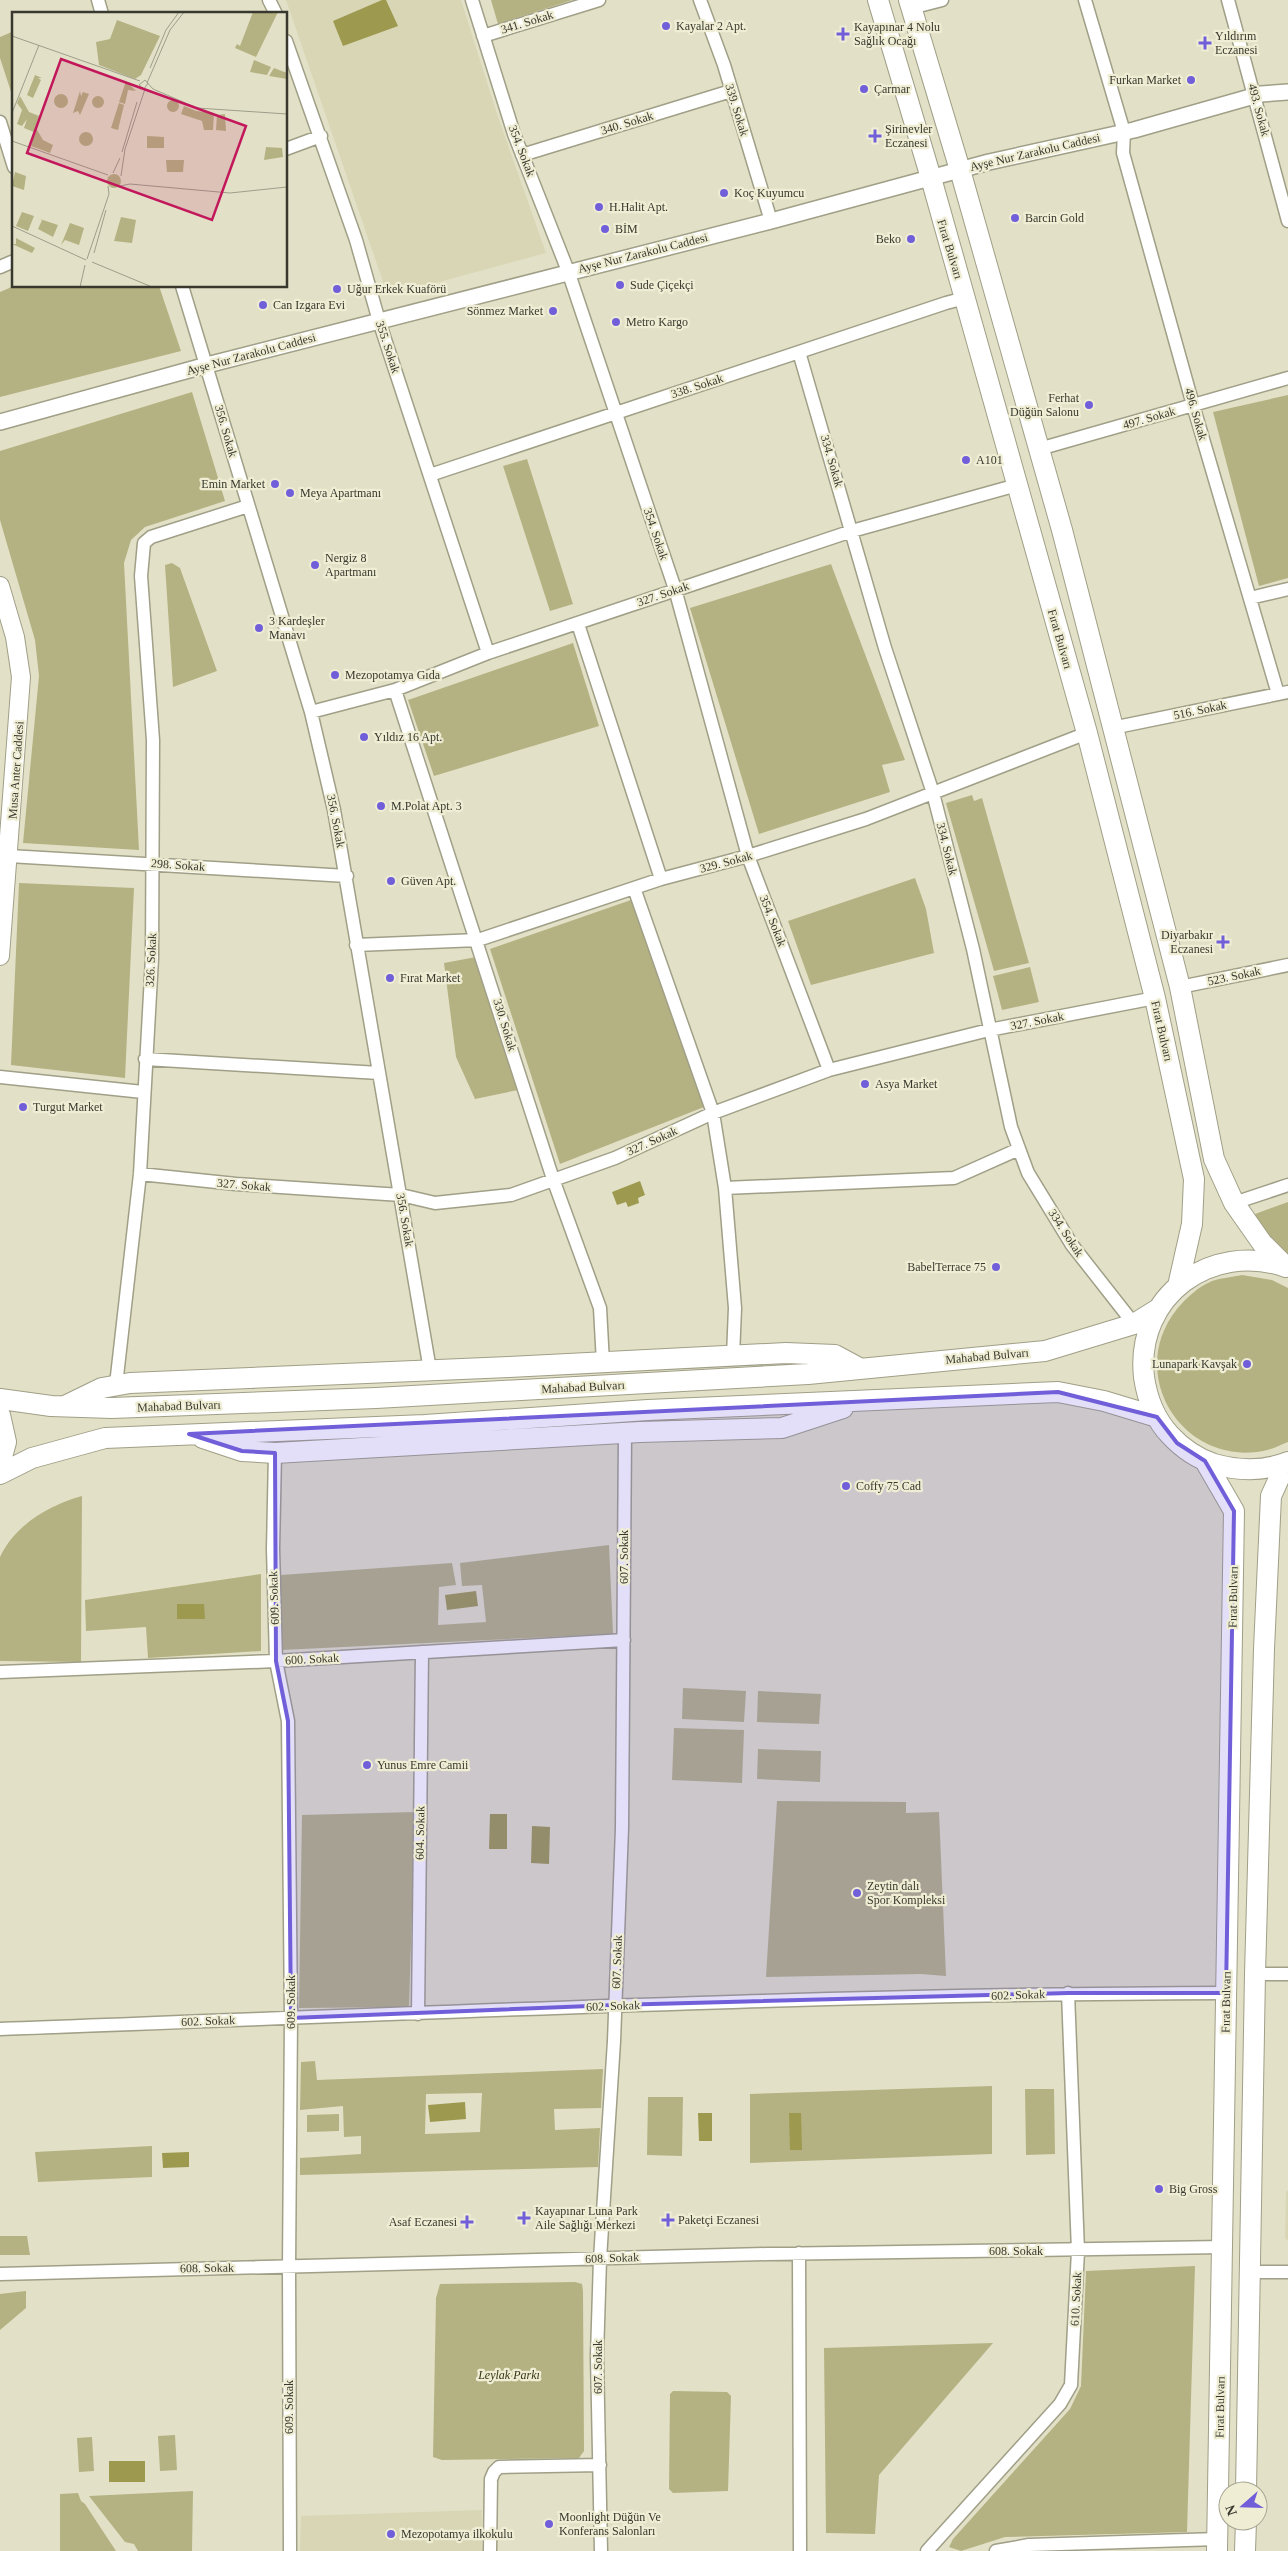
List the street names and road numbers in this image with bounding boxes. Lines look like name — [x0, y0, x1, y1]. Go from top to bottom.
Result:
street label: 341. Sokak — [499, 7, 555, 37]
street label: 339. Sokak — [722, 82, 752, 138]
street label: 493. Sokak — [1245, 82, 1273, 138]
street label: 340. Sokak — [599, 108, 655, 138]
street label: 354. Sokak — [506, 123, 538, 179]
street label: Ayşe Nur Zarakolu Caddesi — [969, 130, 1102, 174]
street label: Fırat Bulvarı — [934, 217, 966, 281]
street label: Ayşe Nur Zarakolu Caddesi — [577, 230, 710, 276]
street label: 355. Sokak — [373, 319, 403, 375]
street label: Ayşe Nur Zarakolu Caddesi — [185, 330, 318, 378]
street label: 338. Sokak — [669, 371, 725, 401]
street label: 496. Sokak — [1182, 386, 1210, 442]
street label: 356. Sokak — [212, 403, 240, 459]
street label: 497. Sokak — [1121, 404, 1177, 432]
street label: 334. Sokak — [818, 433, 846, 489]
street label: 354. Sokak — [641, 506, 671, 562]
street label: 327. Sokak — [635, 579, 691, 609]
street label: Fırat Bulvarı — [1045, 607, 1075, 671]
street label: 516. Sokak — [1172, 698, 1228, 722]
street label: Musa Anter Caddesi — [6, 720, 26, 819]
street label: 356. Sokak — [324, 793, 348, 849]
street label: 334. Sokak — [934, 821, 960, 877]
street label: 329. Sokak — [698, 848, 754, 876]
street label: 298. Sokak — [151, 856, 205, 874]
street label: 354. Sokak — [757, 893, 789, 949]
street label: 326. Sokak — [143, 933, 159, 987]
street label: 523. Sokak — [1206, 964, 1262, 988]
street label: 330. Sokak — [490, 997, 520, 1053]
street label: Fırat Bulvarı — [1148, 999, 1176, 1063]
street label: 327. Sokak — [1009, 1009, 1065, 1033]
street label: 327. Sokak — [624, 1124, 680, 1158]
street label: 327. Sokak — [216, 1176, 272, 1194]
street label: 356. Sokak — [393, 1192, 417, 1248]
street label: 334. Sokak — [1045, 1207, 1087, 1259]
street label: Mahabad Bulvarı — [945, 1345, 1030, 1367]
street label: Mahabad Bulvarı — [541, 1378, 626, 1396]
street label: Mahabad Bulvarı — [137, 1398, 222, 1414]
street label: 607. Sokak — [617, 1530, 631, 1584]
street label: Fırat Bulvarı — [1225, 1565, 1241, 1628]
street label: 609. Sokak — [266, 1571, 282, 1625]
street label: 600. Sokak — [285, 1651, 339, 1667]
street label: 604. Sokak — [413, 1806, 427, 1860]
street label: 607. Sokak — [609, 1935, 625, 1989]
street label: Fırat Bulvarı — [1218, 1970, 1234, 2033]
street label: 609. Sokak — [284, 1975, 298, 2029]
street label: 602. Sokak — [991, 1987, 1045, 2003]
street label: 602. Sokak — [586, 1998, 640, 2014]
street label: 602. Sokak — [181, 2013, 235, 2029]
street label: 608. Sokak — [989, 2244, 1043, 2258]
street label: 608. Sokak — [585, 2250, 639, 2266]
street label: 608. Sokak — [180, 2261, 234, 2275]
street label: 610. Sokak — [1068, 2272, 1084, 2326]
street label: 607. Sokak — [591, 2340, 605, 2394]
street label: Fırat Bulvarı — [1212, 2375, 1228, 2438]
street label: 609. Sokak — [282, 2380, 296, 2434]

